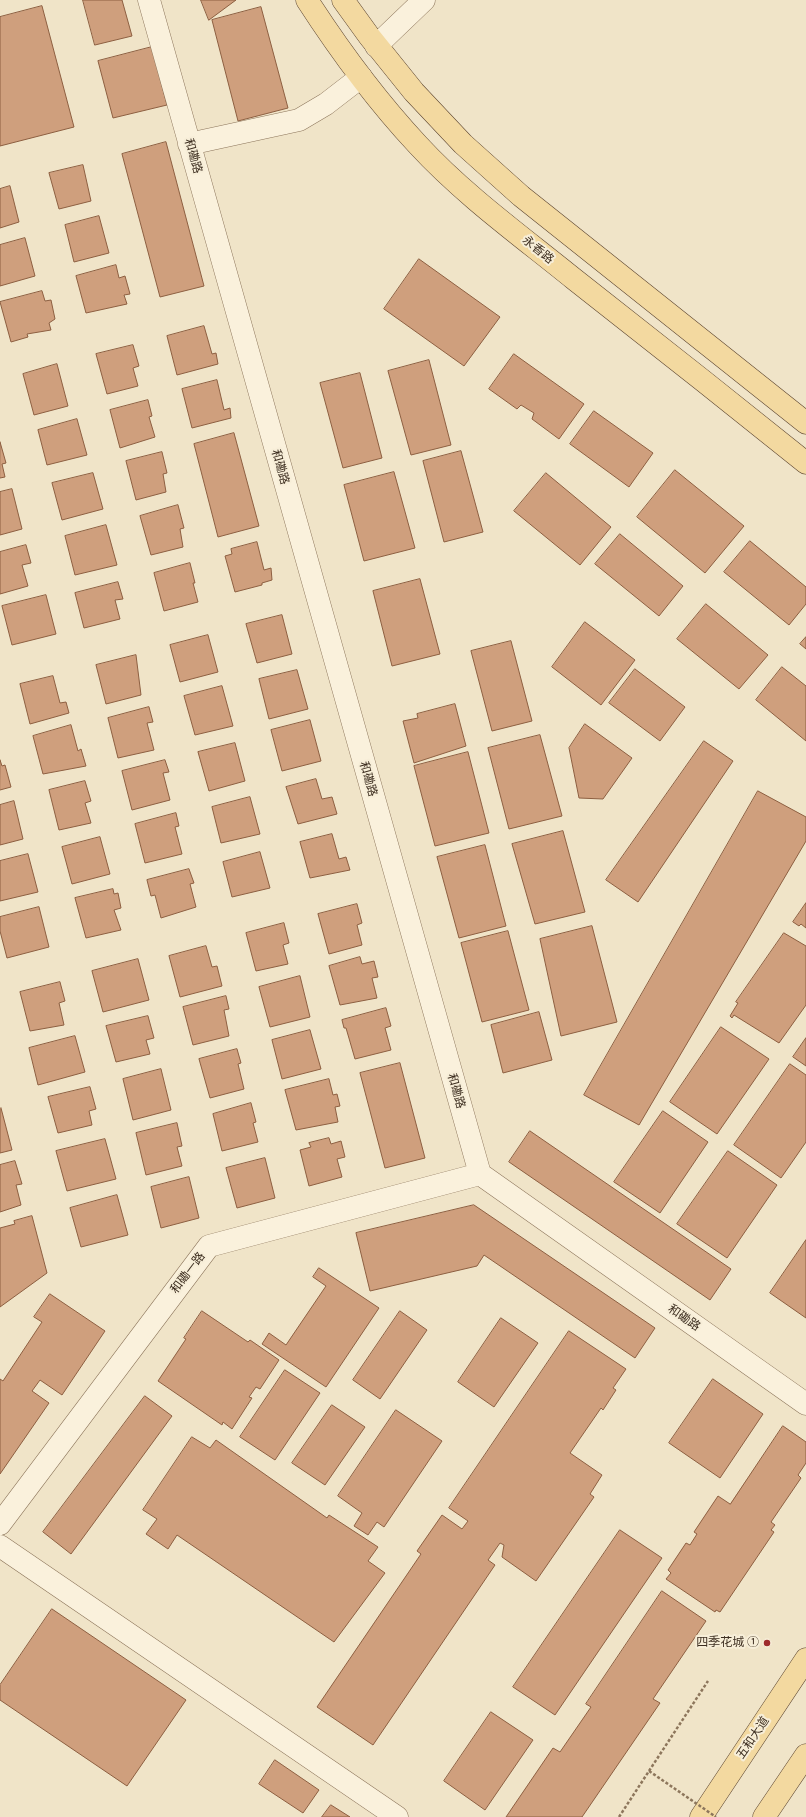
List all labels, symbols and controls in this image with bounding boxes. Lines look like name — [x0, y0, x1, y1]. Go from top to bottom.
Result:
street label: 和磡路 — [181, 137, 205, 175]
street label: 永香路 — [519, 233, 557, 267]
street label: 和磡路 — [268, 448, 292, 486]
street label: 和磡路 — [356, 760, 380, 798]
street label: 和磡路 — [444, 1072, 468, 1110]
street label: 和磡一路 — [168, 1249, 208, 1297]
street label: 和磡路 — [665, 1302, 703, 1334]
place label: 四季花城 ① — [696, 1636, 759, 1650]
marker: 四季花城 ① — [762, 1638, 772, 1648]
street label: 五和大道 — [734, 1714, 772, 1762]

